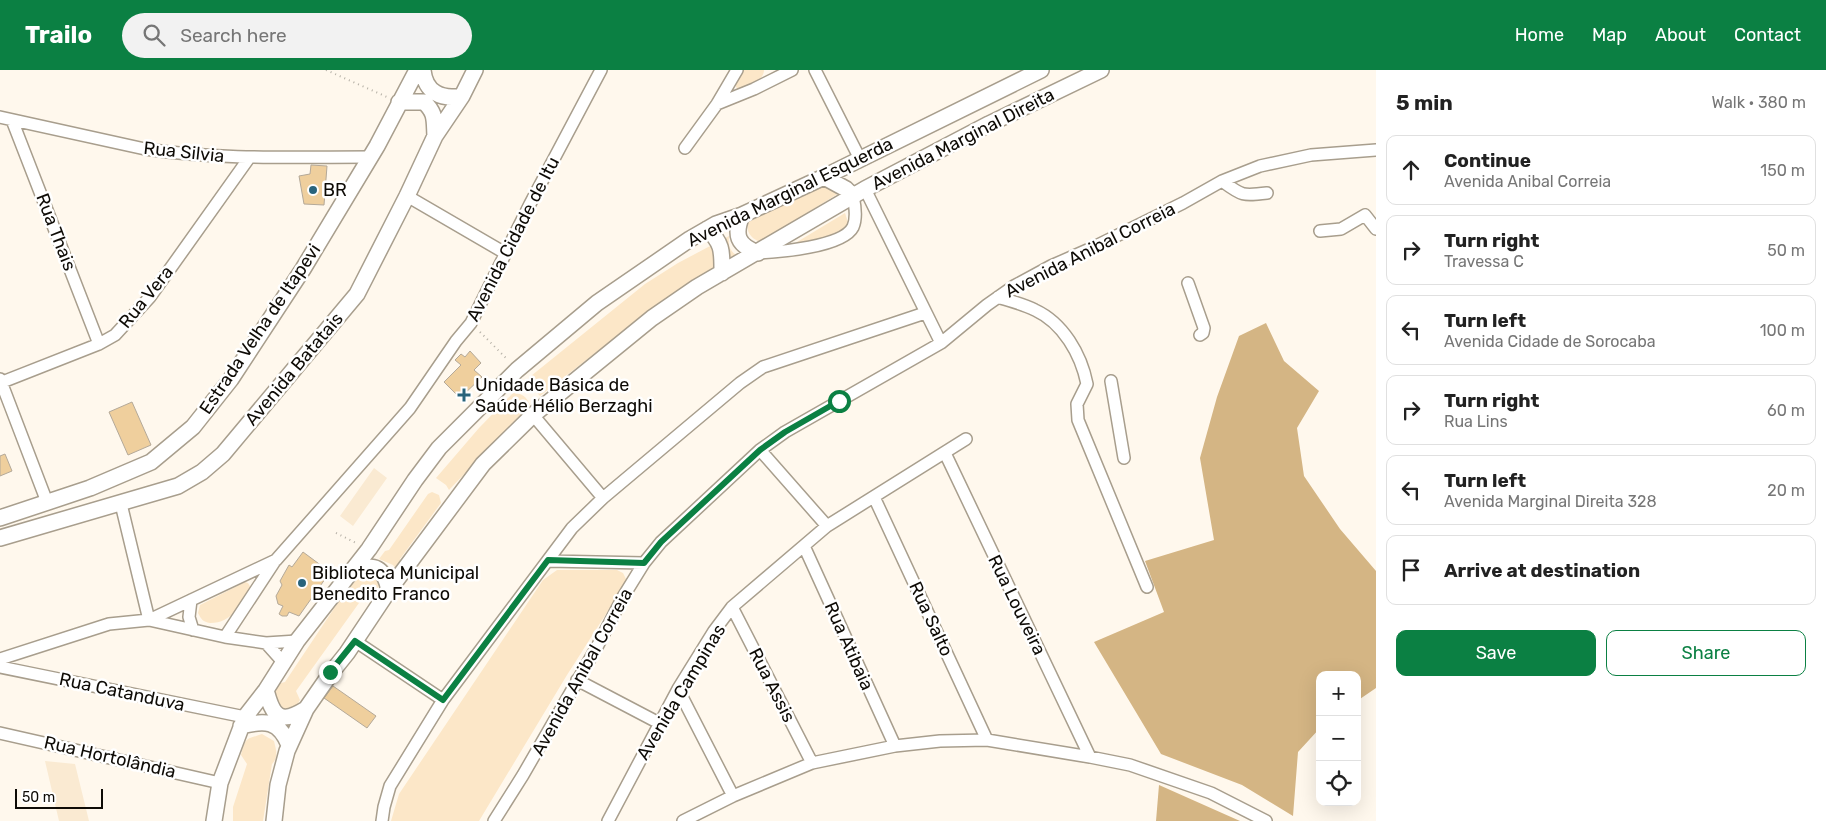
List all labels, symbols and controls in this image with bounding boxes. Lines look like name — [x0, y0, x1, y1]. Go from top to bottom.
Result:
search box — [122, 13, 472, 58]
text: Trailo — [25, 21, 92, 49]
icon: search — [140, 21, 168, 49]
text: Search here — [180, 24, 287, 47]
text: Home — [1515, 24, 1564, 46]
text: Map — [1592, 24, 1627, 46]
text: About — [1655, 24, 1706, 46]
text: Contact — [1734, 24, 1801, 46]
street label: Avenida Marginal Direita — [868, 83, 1058, 195]
text: 5 min — [1396, 90, 1453, 115]
text: Walk · 380 m — [1712, 93, 1806, 112]
street label: Avenida Marginal Esquerda — [684, 133, 896, 251]
street label: Rua Silvia — [142, 137, 226, 167]
text: Continue — [1444, 149, 1531, 172]
street label: Avenida Cidade de Itu — [462, 153, 564, 325]
icon: ahead — [1397, 156, 1425, 184]
text: 150 m — [1760, 161, 1805, 180]
text: Avenida Anibal Correia — [1444, 172, 1611, 191]
place label: BR — [323, 179, 347, 201]
marker: BR — [307, 184, 319, 196]
street label: Rua Thais — [31, 190, 81, 274]
street label: Avenida Anibal Correia — [1001, 198, 1179, 302]
text: Turn right — [1444, 229, 1539, 252]
icon: right — [1397, 236, 1425, 264]
street label: Estrada Velha de Itapevi — [195, 240, 325, 418]
text: 50 m — [1767, 241, 1805, 260]
text: Travessa C — [1444, 252, 1524, 271]
street label: Rua Vera — [114, 261, 178, 333]
street label: Avenida Batatais — [240, 308, 348, 430]
text: Turn left — [1444, 309, 1526, 332]
icon: left — [1397, 316, 1425, 344]
text: 100 m — [1760, 321, 1805, 340]
text: Avenida Cidade de Sorocaba — [1444, 332, 1656, 351]
place label: Unidade Básica de Saúde Hélio Berzaghi — [475, 374, 653, 417]
marker: Unidade Básica de Saúde Hélio Berzaghi — [457, 388, 471, 402]
text: Turn right — [1444, 389, 1539, 412]
route start — [828, 390, 851, 413]
icon: right — [1397, 396, 1425, 424]
text: 60 m — [1767, 401, 1805, 420]
text: Rua Lins — [1444, 412, 1508, 431]
text: Turn left — [1444, 469, 1526, 492]
icon: left — [1397, 476, 1425, 504]
text: 20 m — [1767, 481, 1805, 500]
text: Avenida Marginal Direita 328 — [1444, 492, 1657, 511]
street label: Rua Louveira — [983, 551, 1051, 659]
icon: arrive — [1397, 556, 1425, 584]
text: Arrive at destination — [1444, 559, 1640, 582]
place label: Biblioteca Municipal Benedito Franco — [312, 562, 479, 605]
marker: Biblioteca Municipal Benedito Franco — [296, 577, 308, 589]
street label: Rua Salto — [904, 578, 958, 660]
street label: Avenida Anibal Correia — [527, 584, 637, 760]
street label: Rua Atibaia — [820, 598, 878, 694]
street label: Avenida Campinas — [632, 620, 730, 764]
button: Save — [1396, 630, 1596, 676]
button: Share — [1606, 630, 1806, 676]
street label: Rua Assis — [744, 644, 800, 726]
route end — [319, 661, 342, 684]
street label: Rua Catanduva — [57, 668, 187, 716]
map controls — [1316, 671, 1361, 806]
button: + — [1316, 671, 1361, 716]
button: − — [1316, 716, 1361, 761]
street label: Rua Hortolândia — [42, 731, 178, 783]
button: locate — [1316, 761, 1361, 806]
scale bar — [15, 786, 102, 809]
text: 50 m — [22, 789, 55, 806]

